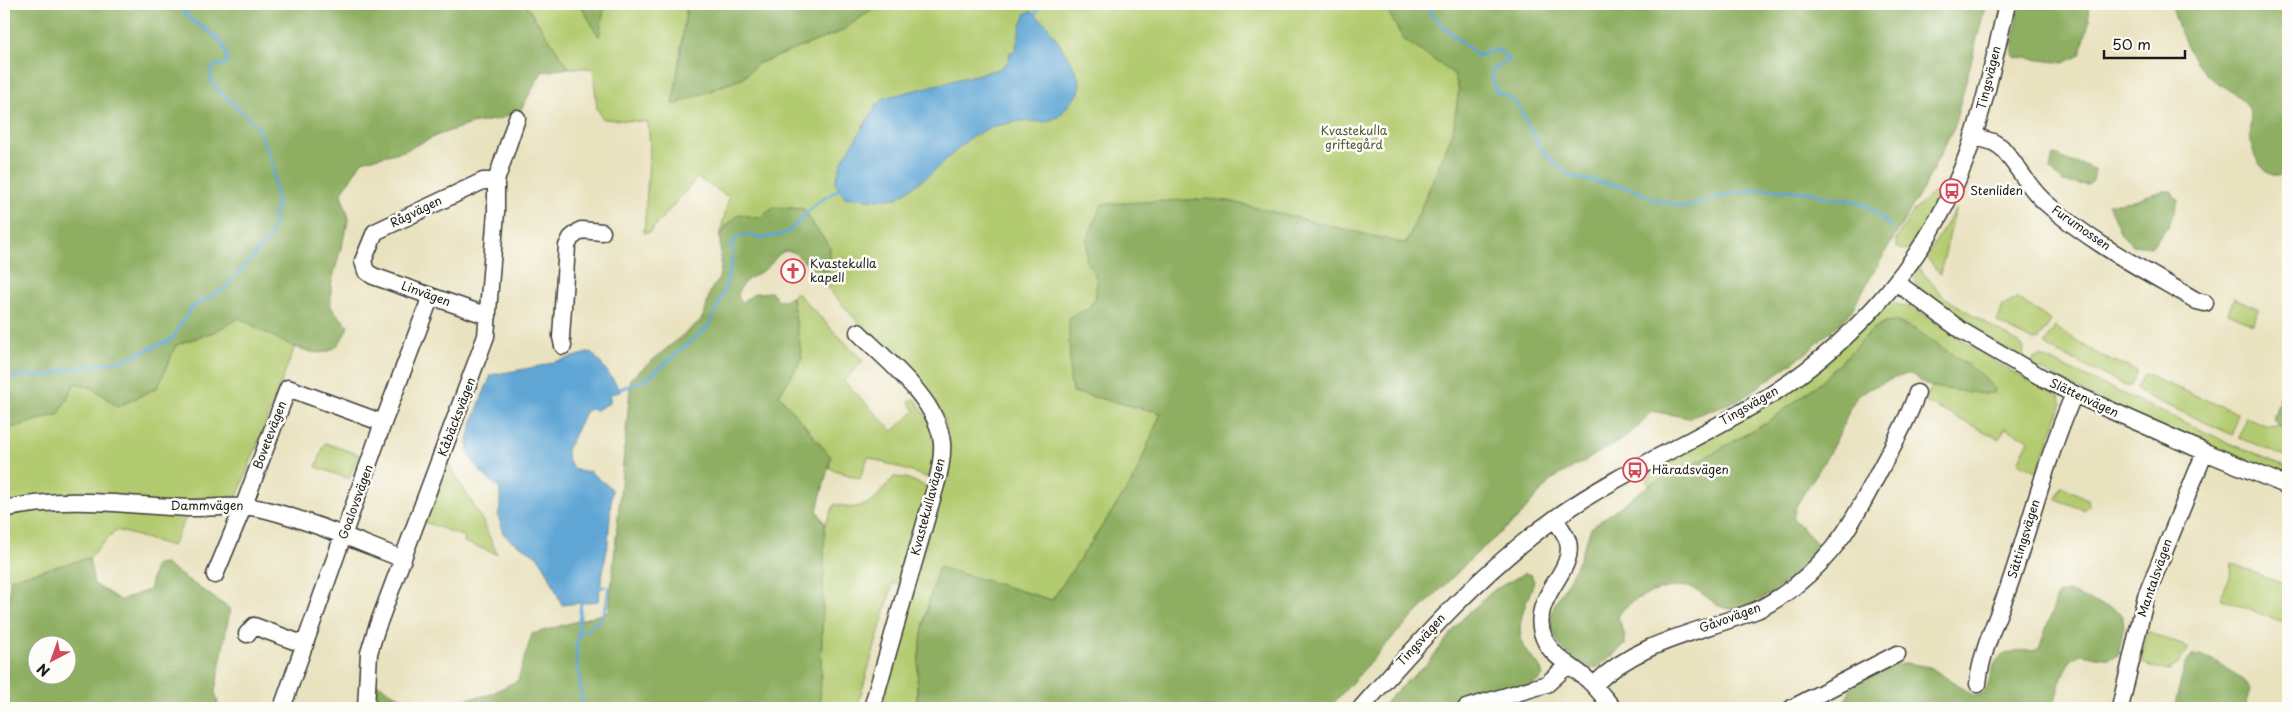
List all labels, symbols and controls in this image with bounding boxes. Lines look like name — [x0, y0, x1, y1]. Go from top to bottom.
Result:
scale bar — [2104, 28, 2186, 60]
text: 50 m — [2112, 32, 2151, 55]
street label: Tingsvägen — [1971, 44, 2005, 112]
park label: Kvastekulla griftegård — [1321, 121, 1388, 153]
bus stop icon: Stenliden — [1939, 178, 1965, 204]
place label: Stenliden — [1970, 181, 2023, 199]
street label: Rågvägen — [387, 191, 445, 231]
street label: Furumossen — [2048, 200, 2115, 254]
place label: Kvastekulla kapell — [810, 254, 877, 286]
church icon: Kvastekulla kapell — [780, 258, 806, 284]
street label: Linvägen — [399, 276, 453, 310]
street label: Slättenvägen — [2047, 373, 2122, 421]
street label: Kåbäcksvägen — [433, 374, 479, 459]
street label: Tingsvägen — [1716, 381, 1781, 429]
street label: Bovetevägen — [248, 398, 290, 471]
street label: Kvastekullavägen — [905, 456, 949, 557]
bus stop icon: Häradsvägen — [1622, 457, 1648, 483]
place label: Häradsvägen — [1652, 460, 1729, 478]
street label: Goalovsvägen — [333, 462, 377, 542]
street label: Dammvägen — [171, 496, 244, 514]
street label: Sättingsvägen — [2002, 497, 2044, 580]
street label: Mantalsvägen — [2132, 536, 2176, 619]
street label: Gåvovägen — [1696, 598, 1763, 636]
street label: Tingsvägen — [1392, 609, 1449, 670]
north arrow — [28, 634, 78, 684]
text: N — [32, 659, 54, 682]

